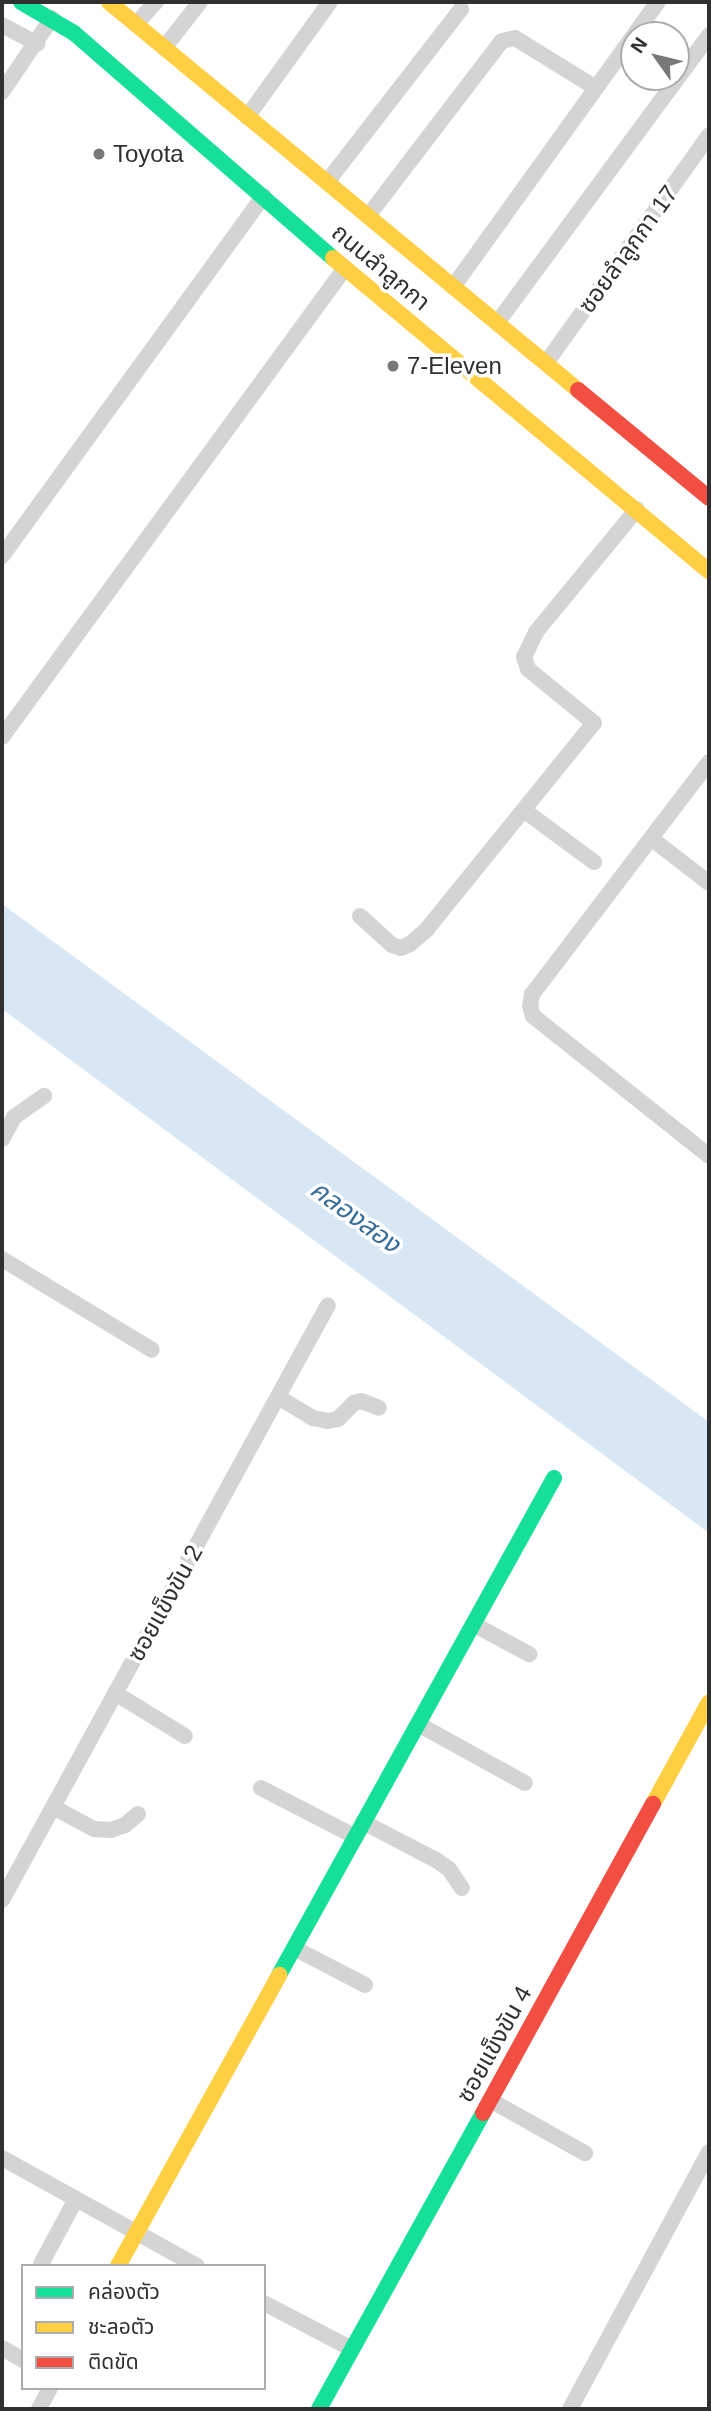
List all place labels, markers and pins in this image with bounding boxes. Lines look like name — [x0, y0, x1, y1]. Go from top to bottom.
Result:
place label: Toyota — [113, 140, 184, 168]
marker: Toyota — [91, 146, 107, 162]
place label: 7-Eleven — [407, 352, 502, 380]
marker: 7-Eleven — [385, 358, 401, 374]

